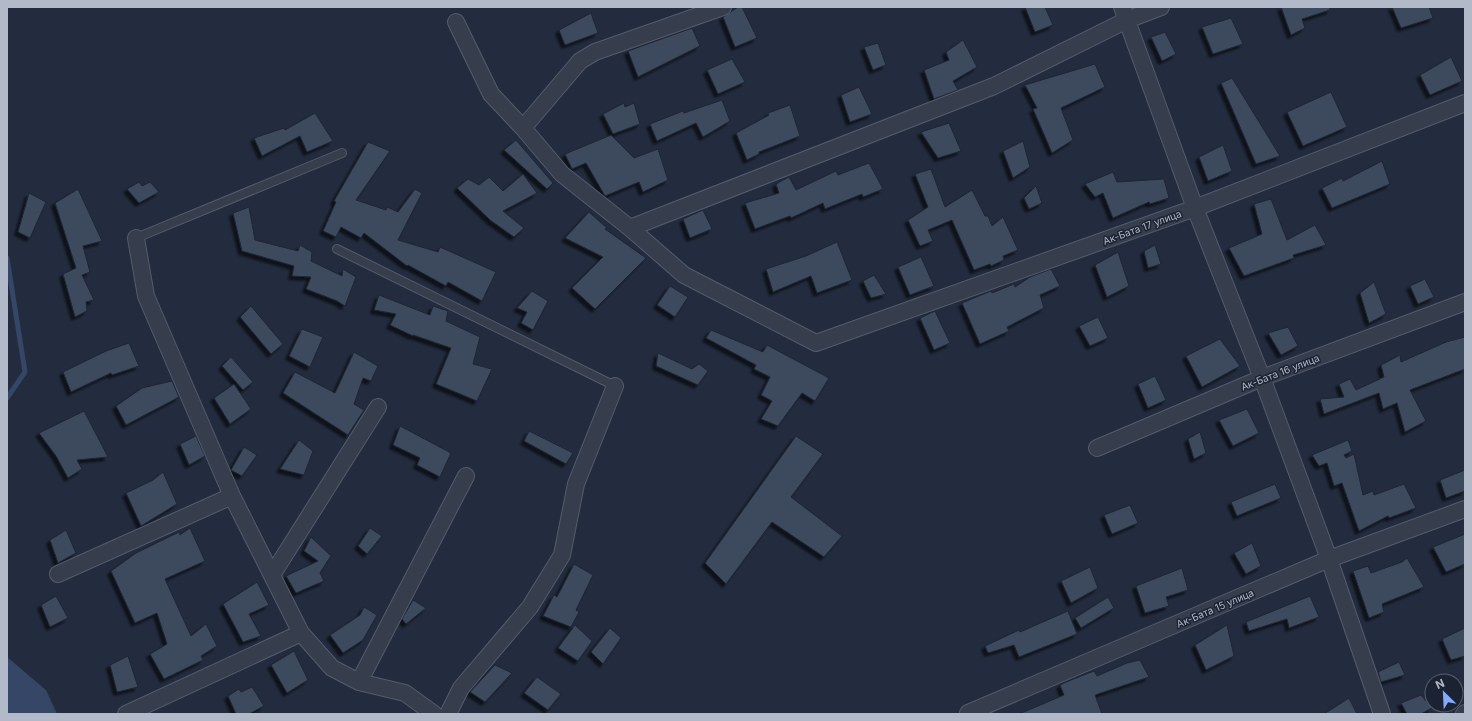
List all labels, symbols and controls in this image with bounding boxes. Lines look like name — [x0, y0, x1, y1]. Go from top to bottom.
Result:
street label: Ак-Бата 17 улица — [1101, 207, 1183, 247]
street label: Ак-Бата 16 улица — [1239, 352, 1321, 392]
street label: Ак-Бата 15 улица — [1174, 586, 1256, 630]
north arrow — [1424, 673, 1464, 713]
text: N — [1433, 676, 1447, 692]

